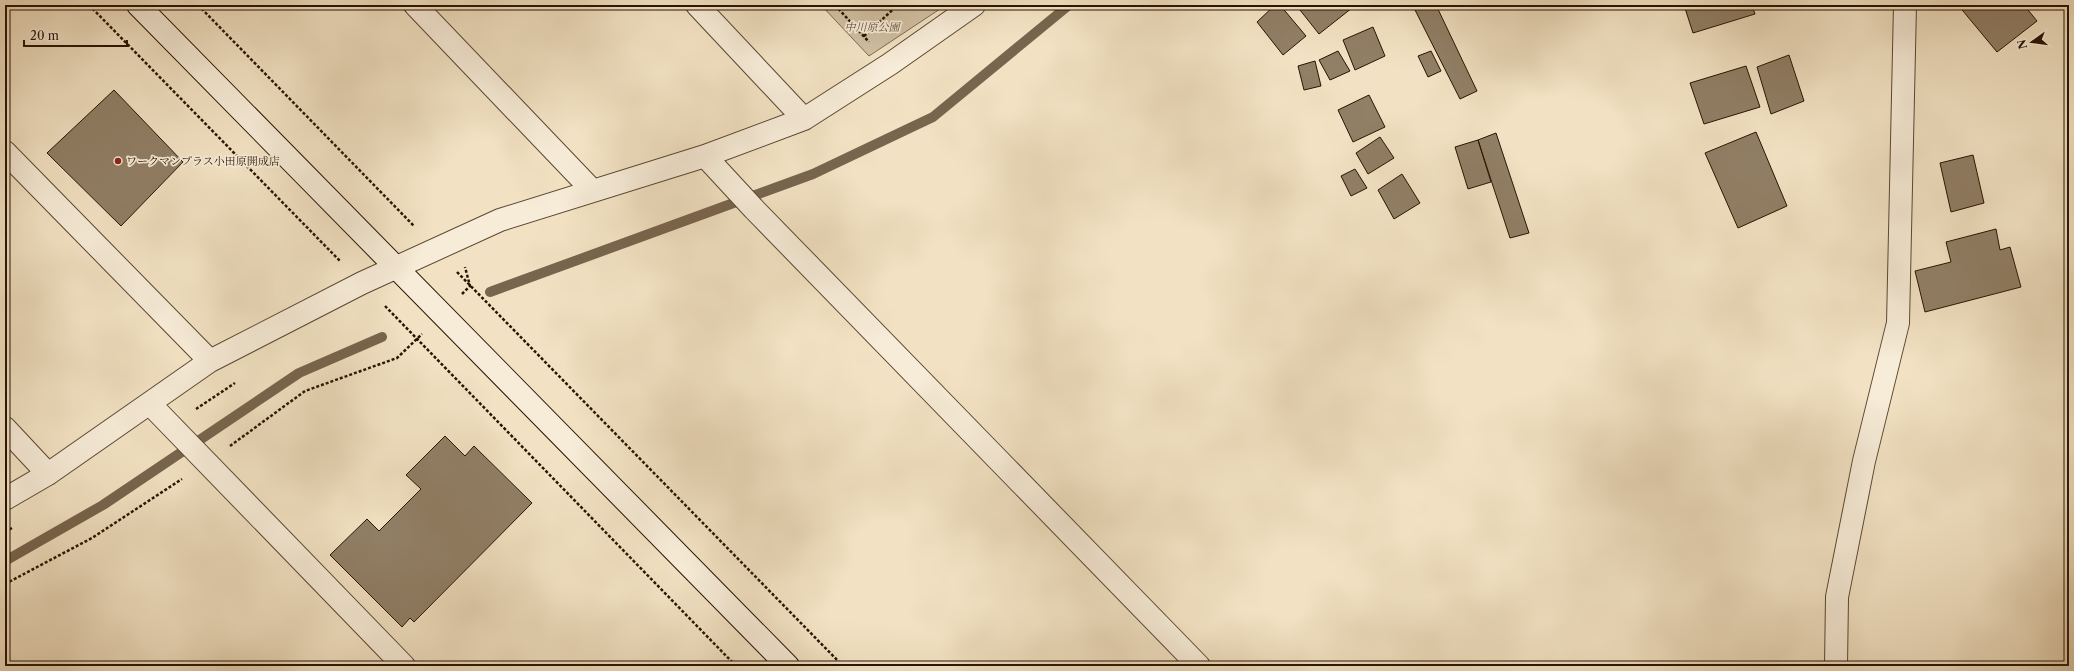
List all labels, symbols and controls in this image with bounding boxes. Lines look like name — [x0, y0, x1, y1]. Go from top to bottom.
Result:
park label: 中川原公園 — [845, 20, 901, 34]
scale bar — [24, 22, 127, 48]
north arrow — [2012, 22, 2052, 62]
text: 20 m — [30, 28, 59, 43]
text: N — [2014, 38, 2030, 51]
place label: ワークマンプラス小田原開成店 — [126, 154, 280, 168]
marker: ワークマンプラス小田原開成店 — [113, 156, 123, 166]

